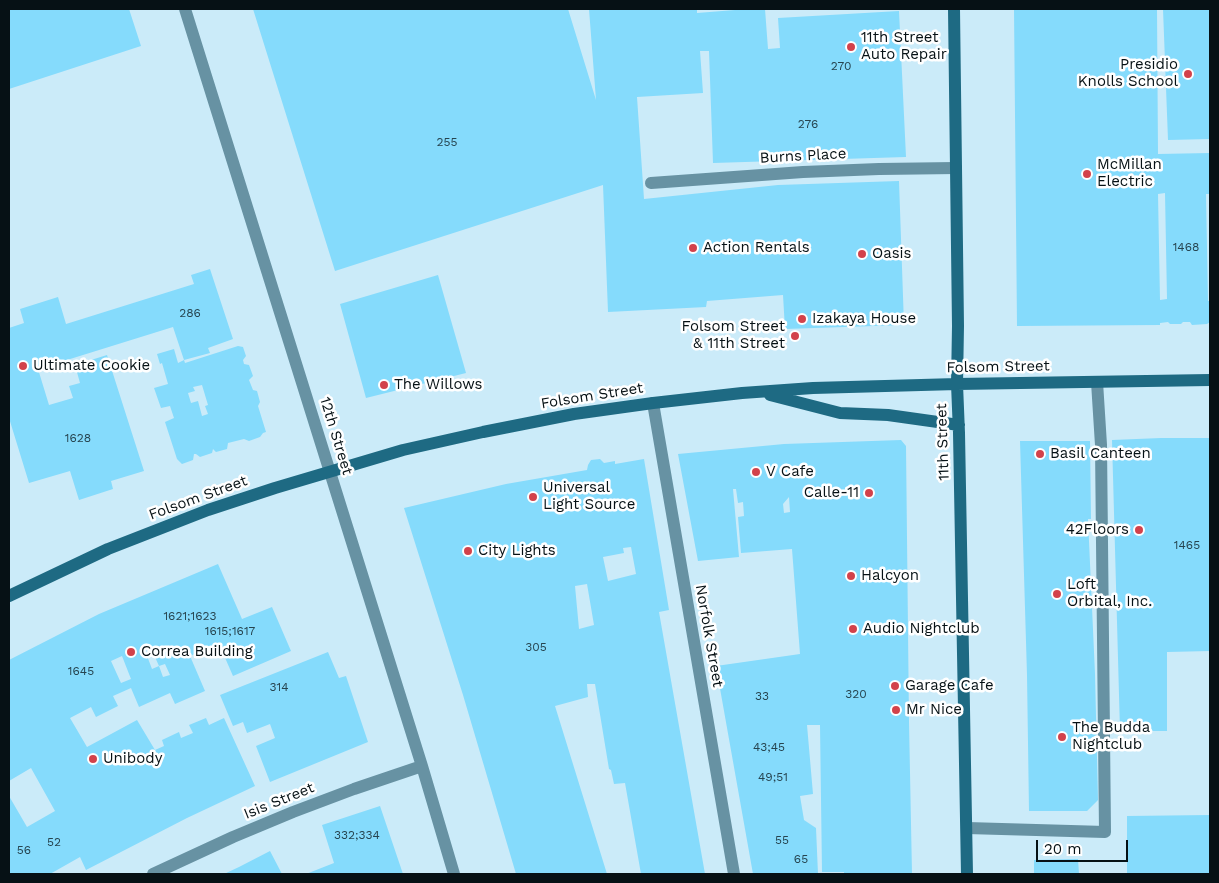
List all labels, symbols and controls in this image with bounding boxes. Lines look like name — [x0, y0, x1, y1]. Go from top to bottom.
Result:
place label: 11th Street Auto Repair — [861, 29, 947, 64]
marker: 11th Street Auto Repair — [845, 41, 857, 53]
place label: Presidio Knolls School — [1078, 56, 1178, 91]
house number: 270 — [831, 59, 851, 73]
marker: Presidio Knolls School — [1182, 68, 1194, 80]
house number: 276 — [798, 117, 818, 131]
house number: 255 — [437, 135, 457, 149]
street label: Burns Place — [759, 145, 847, 167]
place label: McMillan Electric — [1097, 156, 1162, 191]
marker: McMillan Electric — [1081, 168, 1093, 180]
place label: Action Rentals — [703, 239, 810, 257]
house number: 1468 — [1173, 240, 1199, 254]
marker: Action Rentals — [687, 242, 699, 254]
place label: Oasis — [872, 245, 912, 263]
marker: Oasis — [856, 248, 868, 260]
house number: 286 — [179, 306, 201, 320]
place label: Izakaya House — [812, 310, 916, 328]
marker: Izakaya House — [796, 313, 808, 325]
place label: Folsom Street & 11th Street — [682, 318, 785, 353]
marker: Folsom Street & 11th Street — [789, 330, 801, 342]
place label: Ultimate Cookie — [33, 357, 150, 375]
street label: Folsom Street — [946, 357, 1050, 377]
marker: Ultimate Cookie — [17, 360, 29, 372]
place label: The Willows — [394, 376, 482, 394]
marker: The Willows — [378, 379, 390, 391]
street label: Folsom Street — [540, 379, 644, 413]
street label: 12th Street — [316, 395, 356, 477]
street label: 11th Street — [933, 403, 953, 481]
house number: 1628 — [65, 431, 91, 445]
place label: Basil Canteen — [1050, 445, 1151, 463]
marker: Basil Canteen — [1034, 448, 1046, 460]
place label: V Cafe — [766, 463, 814, 481]
marker: V Cafe — [750, 466, 762, 478]
street label: Folsom Street — [146, 472, 250, 524]
place label: Universal Light Source — [543, 479, 635, 514]
place label: Calle-11 — [804, 484, 859, 502]
marker: Calle-11 — [863, 487, 875, 499]
marker: Universal Light Source — [527, 491, 539, 503]
place label: 42Floors — [1066, 521, 1129, 539]
marker: 42Floors — [1133, 524, 1145, 536]
house number: 1465 — [1174, 538, 1200, 552]
place label: City Lights — [478, 542, 556, 560]
marker: City Lights — [462, 545, 474, 557]
place label: Halcyon — [861, 567, 919, 585]
marker: Halcyon — [845, 570, 857, 582]
place label: Loft Orbital, Inc. — [1067, 576, 1152, 611]
street label: Norfolk Street — [691, 583, 727, 689]
marker: Loft Orbital, Inc. — [1051, 588, 1063, 600]
house number: 1621;1623 — [163, 609, 217, 623]
place label: Audio Nightclub — [863, 620, 980, 638]
marker: Audio Nightclub — [847, 623, 859, 635]
house number: 1615;1617 — [205, 624, 255, 638]
house number: 305 — [525, 640, 547, 654]
place label: Correa Building — [141, 643, 253, 661]
marker: Correa Building — [125, 646, 137, 658]
house number: 1645 — [68, 664, 94, 678]
place label: Garage Cafe — [905, 677, 994, 695]
house number: 314 — [269, 680, 289, 694]
marker: Garage Cafe — [889, 680, 901, 692]
house number: 320 — [845, 687, 867, 701]
house number: 33 — [755, 689, 769, 703]
place label: Mr Nice — [906, 701, 962, 719]
marker: Mr Nice — [890, 704, 902, 716]
place label: The Budda Nightclub — [1072, 719, 1150, 754]
marker: The Budda Nightclub — [1056, 731, 1068, 743]
house number: 43;45 — [753, 740, 785, 754]
place label: Unibody — [103, 750, 162, 768]
marker: Unibody — [87, 753, 99, 765]
house number: 49;51 — [758, 770, 788, 784]
street label: Isis Street — [241, 779, 317, 823]
house number: 332;334 — [334, 828, 380, 842]
scale bar — [1039, 830, 1132, 862]
house number: 55 — [775, 833, 789, 847]
house number: 52 — [47, 835, 61, 849]
text: 20 m — [1044, 840, 1082, 858]
house number: 56 — [17, 843, 31, 857]
house number: 65 — [794, 852, 808, 866]

